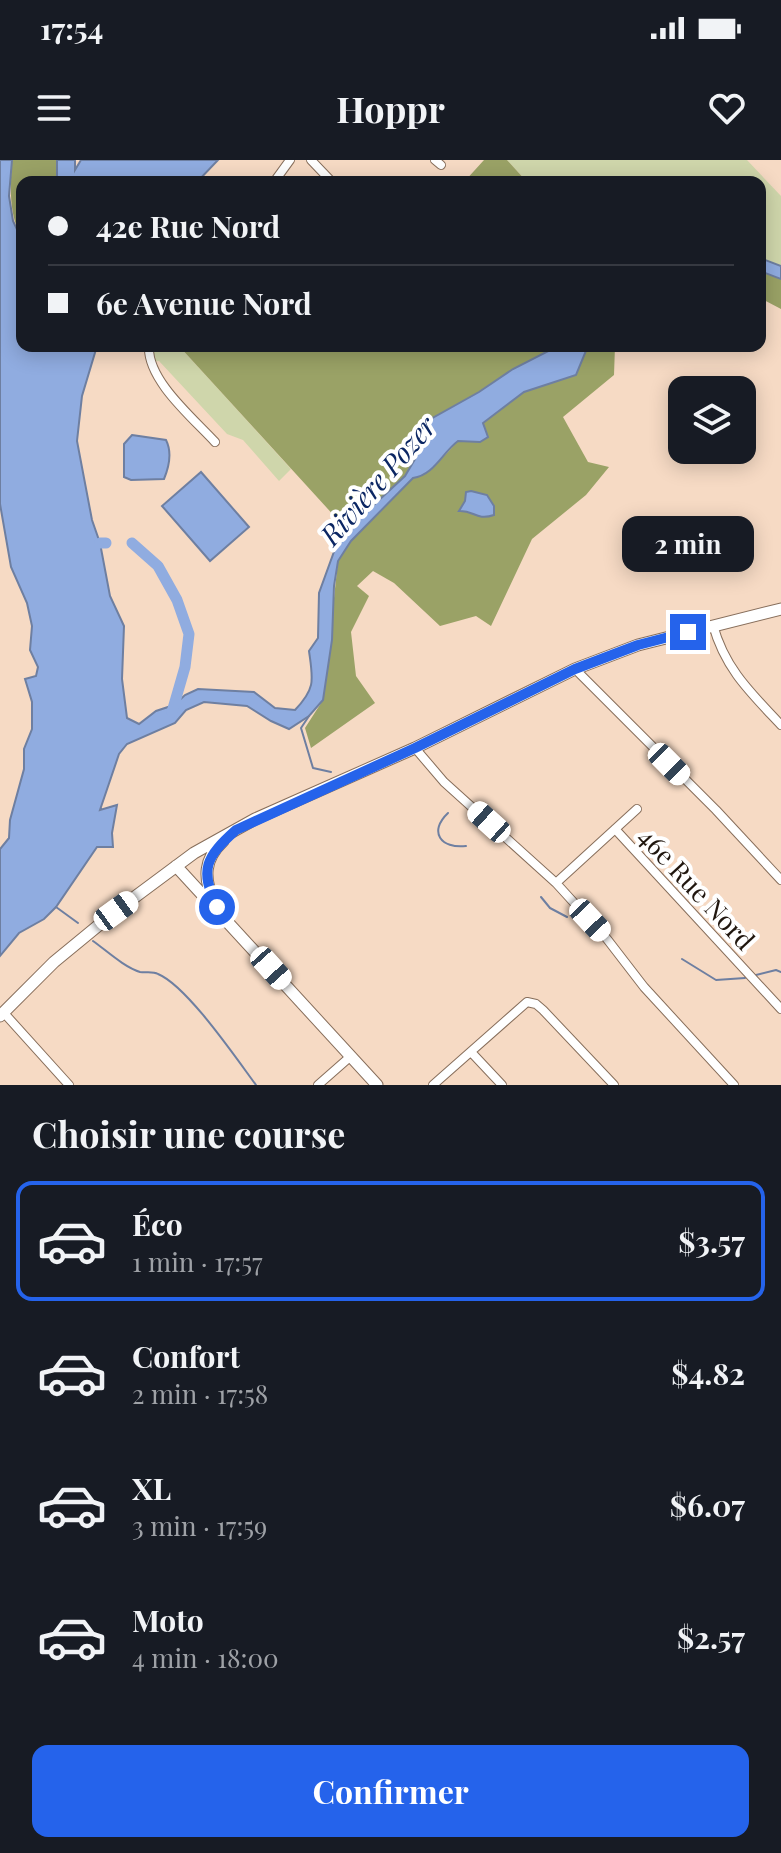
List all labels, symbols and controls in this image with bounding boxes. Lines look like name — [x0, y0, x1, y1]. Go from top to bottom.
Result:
text: 17:54 — [40, 8, 103, 48]
text: Hoppr — [336, 84, 445, 132]
icon: menu — [32, 86, 76, 130]
icon: heart — [705, 86, 749, 130]
text: 42e Rue Nord — [96, 206, 280, 246]
text: 6e Avenue Nord — [96, 283, 312, 323]
map controls — [668, 376, 756, 464]
button: layers — [668, 376, 756, 464]
water label: Rivière Pozer — [310, 407, 444, 553]
callout: 2 min — [622, 516, 754, 572]
text: 2 min — [654, 526, 722, 561]
route end — [670, 614, 706, 650]
car — [644, 739, 694, 789]
car — [463, 797, 515, 847]
street label: 46e Rue Nord — [631, 819, 763, 957]
car — [90, 887, 142, 935]
route start — [199, 889, 235, 925]
car — [565, 894, 615, 946]
car — [246, 942, 296, 994]
text: Choisir une course — [32, 1109, 345, 1157]
text: Éco — [132, 1204, 183, 1244]
icon: car — [36, 1205, 108, 1277]
text: $3.57 — [678, 1221, 745, 1261]
text: 1 min · 17:57 — [132, 1244, 263, 1279]
text: Confort — [132, 1336, 240, 1376]
icon: car — [36, 1337, 108, 1409]
text: $4.82 — [671, 1353, 745, 1393]
text: 2 min · 17:58 — [132, 1376, 268, 1411]
text: XL — [132, 1468, 171, 1508]
icon: car — [36, 1469, 108, 1541]
text: $6.07 — [670, 1485, 745, 1525]
text: 3 min · 17:59 — [132, 1508, 267, 1543]
text: Moto — [132, 1600, 204, 1640]
icon: car — [36, 1601, 108, 1673]
text: $2.57 — [677, 1617, 745, 1657]
text: 4 min · 18:00 — [132, 1640, 279, 1675]
button: Confirmer — [32, 1745, 749, 1837]

